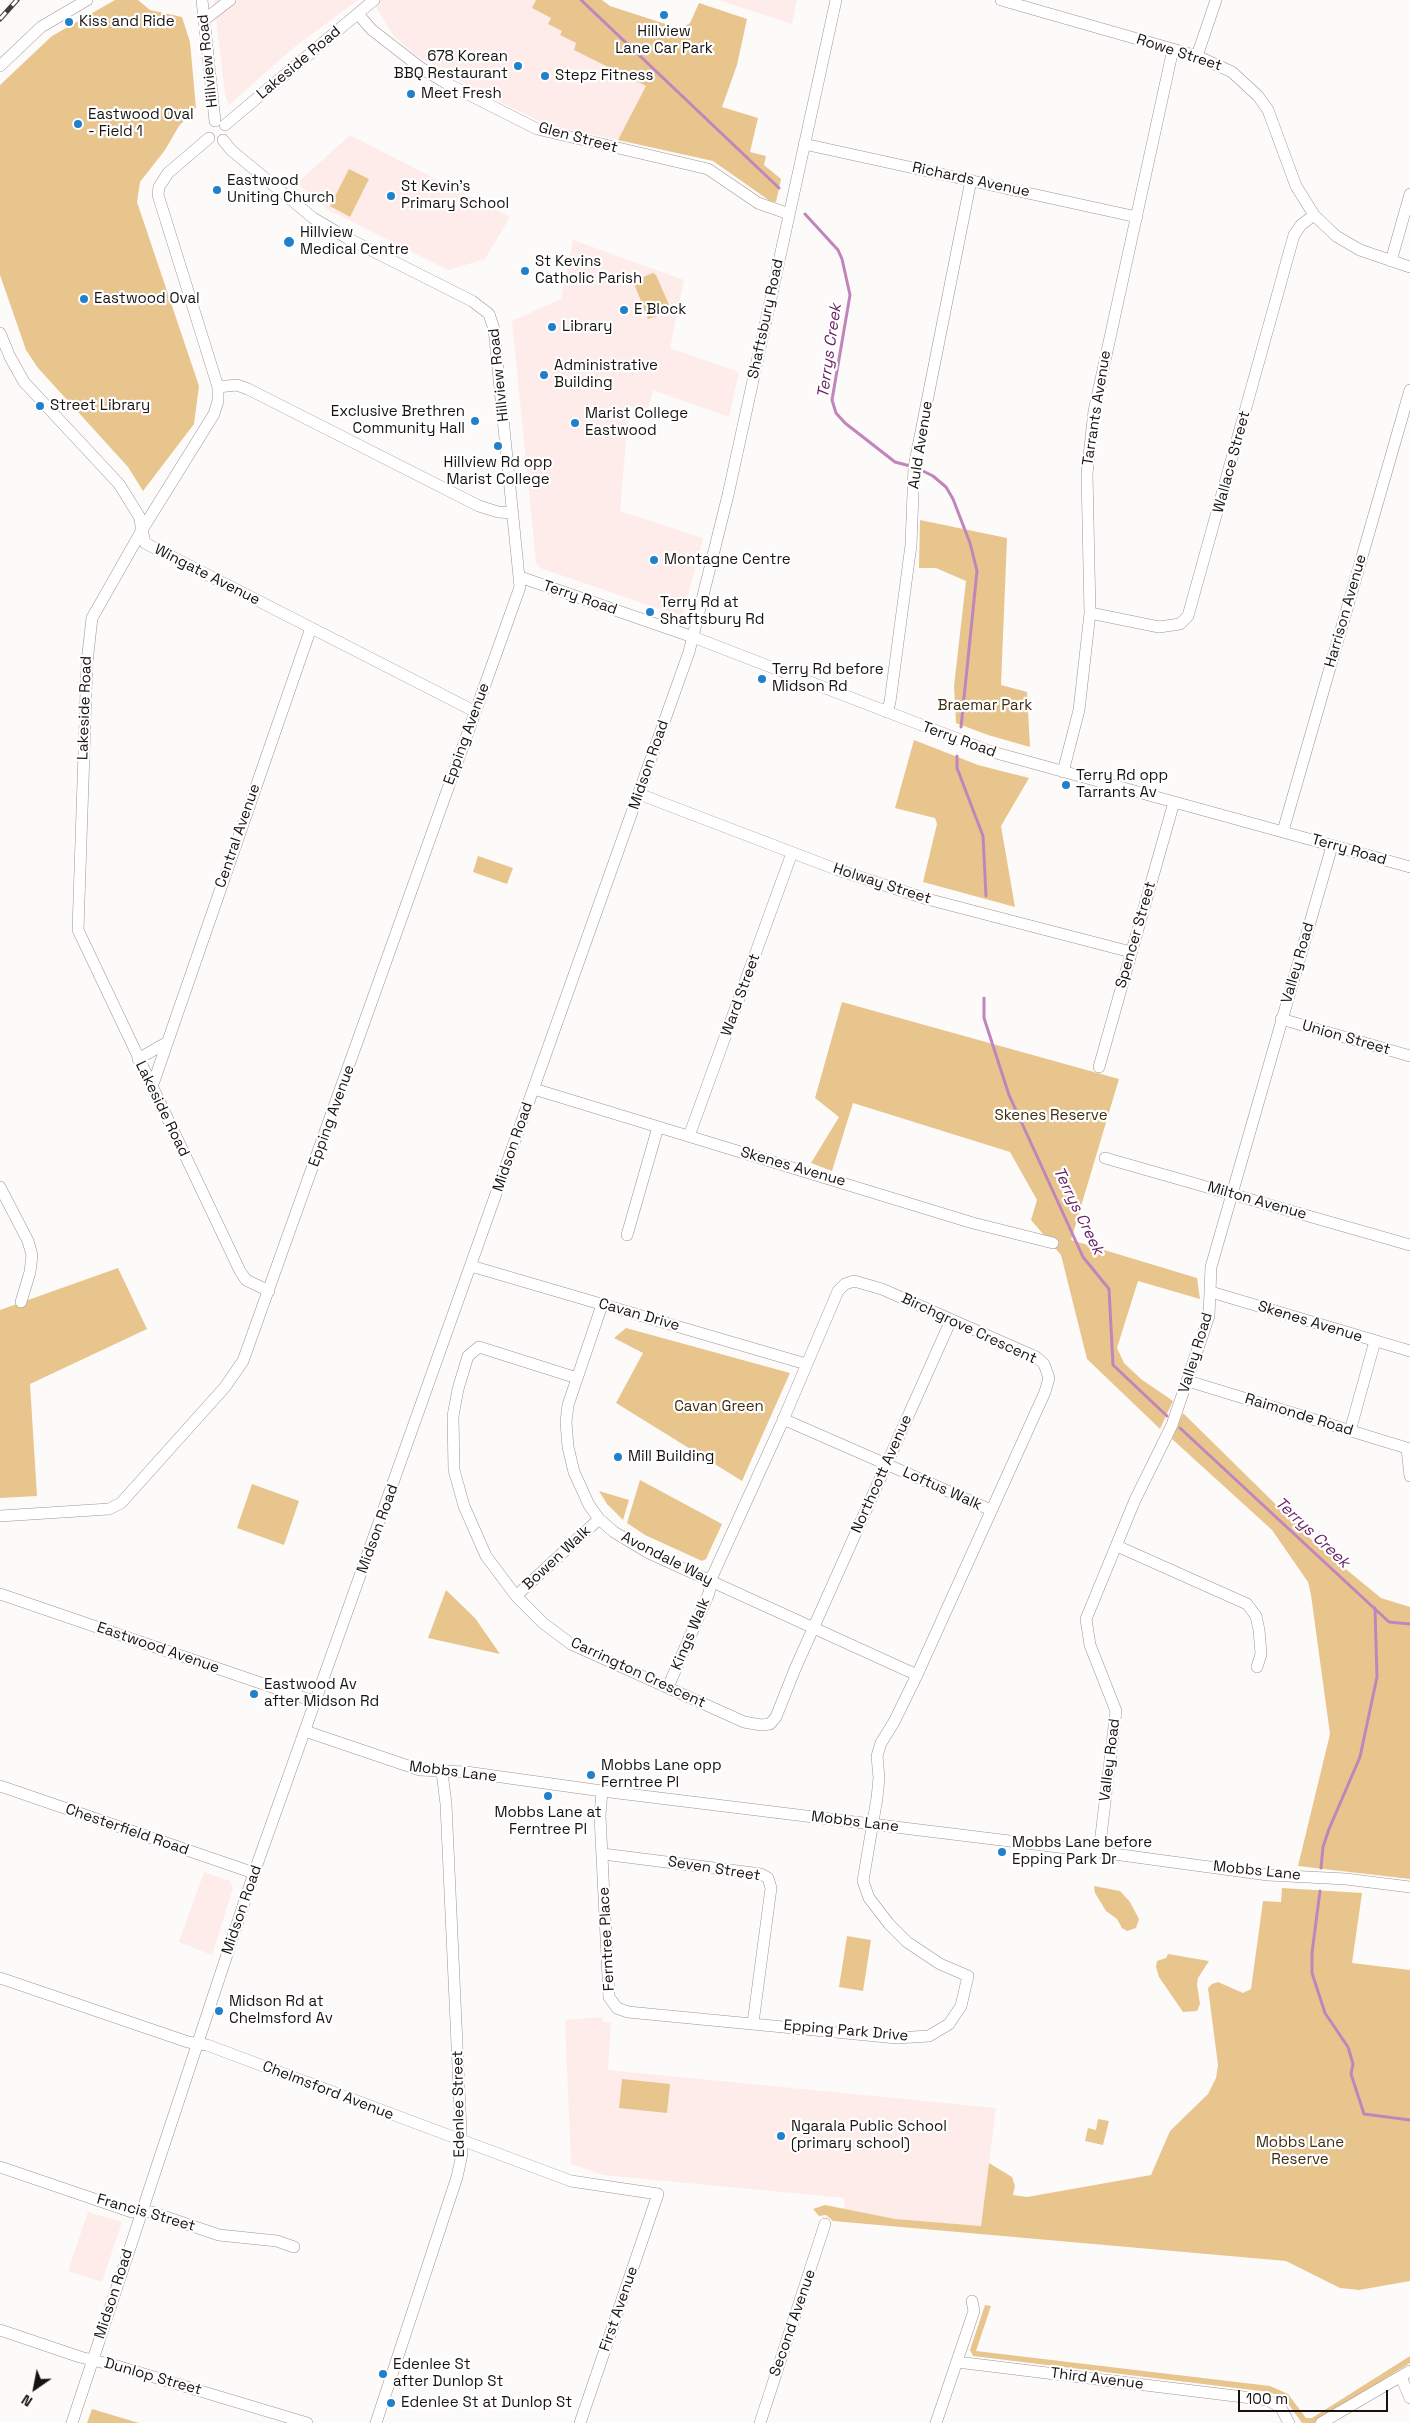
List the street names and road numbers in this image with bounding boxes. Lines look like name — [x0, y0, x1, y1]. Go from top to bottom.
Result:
street label: Hillview Road — [194, 13, 222, 109]
street label: Lakeside Road — [253, 23, 345, 103]
street label: Rowe Street — [1134, 31, 1224, 75]
street label: Glen Street — [536, 119, 620, 157]
street label: Richards Avenue — [911, 159, 1031, 201]
street label: Shaftsbury Road — [745, 257, 787, 381]
street label: Hillview Road — [485, 327, 513, 423]
street label: Tarrants Avenue — [1079, 349, 1115, 467]
street label: Auld Avenue — [905, 400, 937, 490]
street label: Wallace Street — [1210, 409, 1254, 515]
street label: Wingate Avenue — [151, 541, 263, 609]
street label: Harrison Avenue — [1321, 552, 1371, 670]
street label: Terry Road — [540, 577, 620, 619]
street label: Lakeside Road — [74, 656, 96, 760]
street label: Epping Avenue — [440, 681, 494, 787]
street label: Midson Road — [625, 718, 673, 812]
street label: Terry Road — [920, 718, 998, 762]
street label: Central Avenue — [212, 782, 264, 890]
street label: Terry Road — [1309, 831, 1389, 869]
street label: Holway Street — [831, 860, 933, 908]
street label: Spencer Street — [1112, 880, 1160, 990]
street label: Valley Road — [1278, 920, 1318, 1006]
street label: Ward Street — [718, 951, 764, 1039]
street label: Union Street — [1300, 1017, 1392, 1059]
street label: Lakeside Road — [131, 1058, 193, 1160]
street label: Epping Avenue — [305, 1063, 359, 1169]
street label: Midson Road — [489, 1100, 537, 1194]
street label: Skenes Avenue — [738, 1143, 848, 1191]
street label: Milton Avenue — [1205, 1178, 1309, 1224]
street label: Birchgrove Crescent — [899, 1290, 1039, 1368]
street label: Cavan Drive — [596, 1295, 682, 1335]
street label: Skenes Avenue — [1255, 1298, 1365, 1346]
street label: Valley Road — [1175, 1310, 1217, 1396]
street label: Raimonde Road — [1243, 1390, 1355, 1440]
street label: Northcott Avenue — [848, 1412, 916, 1536]
street label: Loftus Walk — [900, 1464, 984, 1514]
street label: Midson Road — [354, 1482, 402, 1576]
street label: Bowen Walk — [519, 1522, 595, 1594]
street label: Avondale Way — [618, 1528, 716, 1590]
street label: Kings Walk — [668, 1595, 714, 1673]
street label: Eastwood Avenue — [94, 1619, 222, 1677]
street label: Carrington Crescent — [568, 1634, 708, 1712]
street label: Valley Road — [1096, 1717, 1124, 1803]
street label: Mobbs Lane — [408, 1758, 498, 1786]
street label: Chesterfield Road — [63, 1800, 191, 1860]
street label: Mobbs Lane — [810, 1808, 900, 1836]
street label: Seven Street — [667, 1853, 761, 1885]
street label: Mobbs Lane — [1212, 1857, 1302, 1885]
street label: Midson Road — [218, 1863, 266, 1957]
street label: Ferntree Place — [595, 1886, 619, 1992]
street label: Epping Park Drive — [783, 2017, 909, 2045]
street label: Edenlee Street — [449, 2050, 469, 2158]
street label: Chelmsford Avenue — [260, 2058, 396, 2124]
street label: Francis Street — [95, 2190, 197, 2236]
street label: Midson Road — [91, 2247, 137, 2341]
street label: First Avenue — [596, 2264, 642, 2354]
street label: Second Avenue — [766, 2267, 820, 2379]
street label: Dunlop Street — [102, 2354, 204, 2400]
street label: Third Avenue — [1049, 2364, 1145, 2394]

